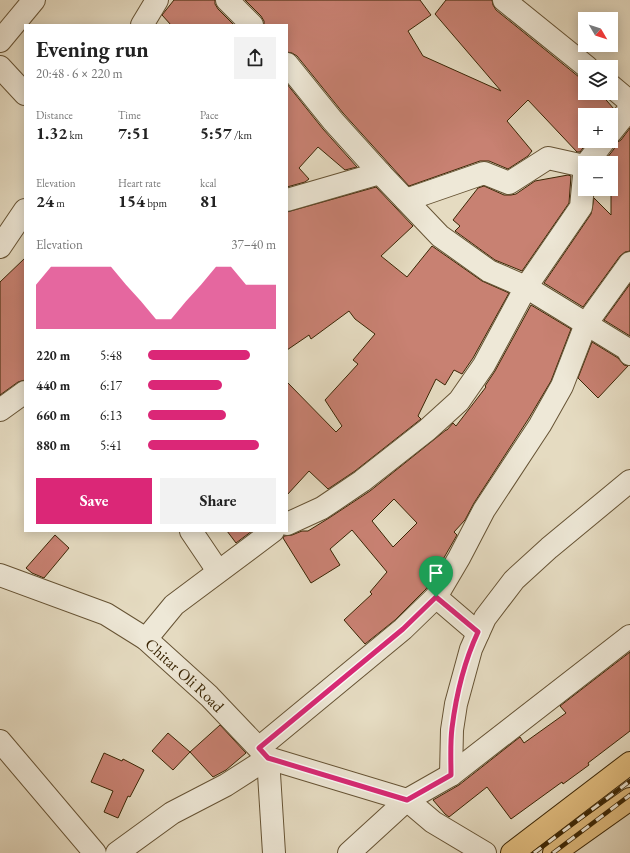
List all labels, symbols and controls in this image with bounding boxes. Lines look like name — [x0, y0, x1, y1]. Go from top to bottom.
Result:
north arrow — [578, 12, 618, 52]
map controls — [578, 12, 618, 196]
text: Evening run — [36, 35, 149, 64]
button: share — [234, 37, 276, 79]
button: layers — [578, 60, 618, 100]
text: 20:48 · 6 × 220 m — [36, 65, 123, 82]
text: Distance — [36, 108, 73, 122]
text: Time — [118, 108, 141, 122]
text: Pace — [200, 108, 218, 122]
button: + — [578, 108, 618, 148]
text: 1.32 — [36, 122, 67, 144]
text: 7:51 — [118, 122, 150, 144]
text: 5:57 — [200, 122, 232, 144]
text: km — [67, 128, 83, 142]
text: /km — [232, 128, 252, 142]
button: − — [578, 156, 618, 196]
text: Elevation — [36, 176, 76, 190]
text: Heart rate — [118, 176, 161, 190]
text: kcal — [200, 176, 217, 190]
text: 24 — [36, 190, 54, 212]
text: 154 — [118, 190, 145, 212]
text: 81 — [200, 190, 218, 212]
text: m — [54, 196, 65, 210]
text: bpm — [145, 196, 167, 210]
text: Elevation — [36, 236, 83, 253]
text: 37–40 m — [231, 236, 276, 253]
text: 220 m — [36, 347, 70, 364]
text: 5:48 — [100, 347, 122, 364]
text: 440 m — [36, 377, 70, 394]
text: 6:17 — [100, 377, 122, 394]
text: 660 m — [36, 407, 70, 424]
text: 6:13 — [100, 407, 122, 424]
text: 880 m — [36, 437, 70, 454]
text: 5:41 — [100, 437, 122, 454]
button: Save — [36, 478, 152, 524]
button: Share — [160, 478, 276, 524]
pin — [419, 556, 453, 597]
icon: arrive — [425, 562, 447, 584]
street label: Chitar Oli Road — [141, 633, 229, 717]

